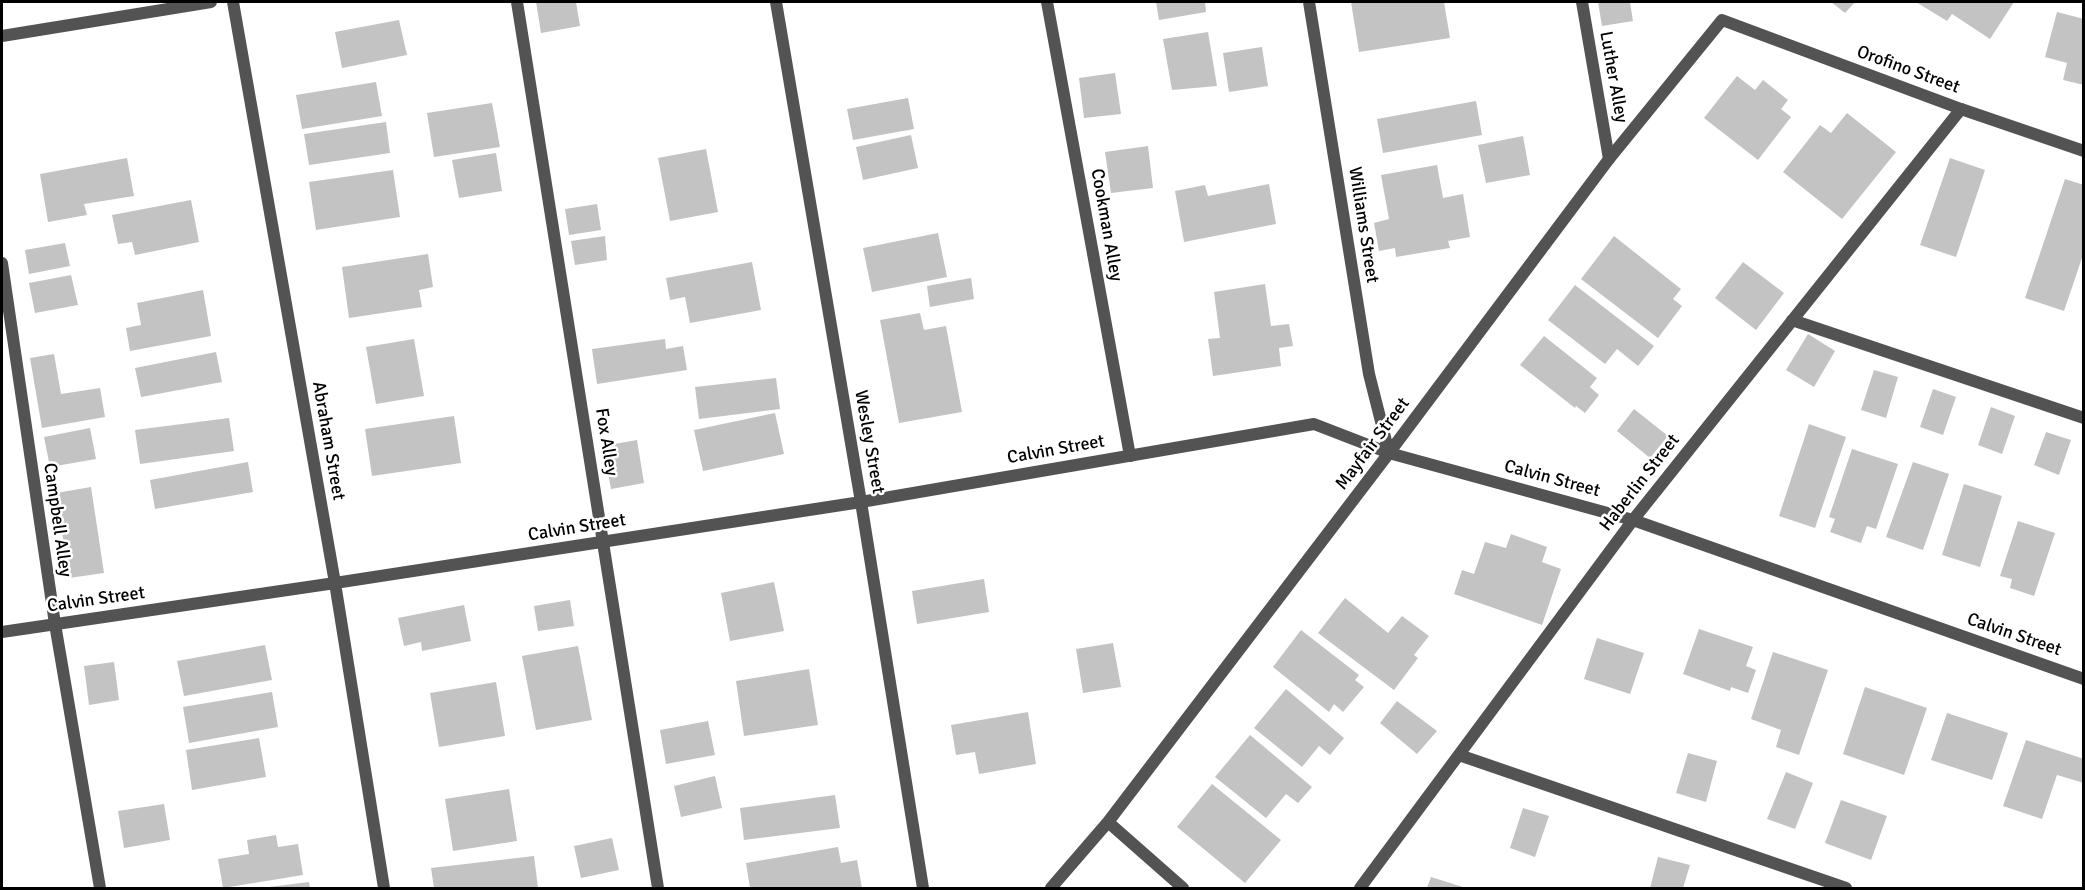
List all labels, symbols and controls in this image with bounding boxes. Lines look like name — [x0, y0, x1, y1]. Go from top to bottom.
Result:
street label: Luther Alley — [1594, 29, 1632, 125]
street label: Orofino Street — [1854, 41, 1962, 99]
street label: Williams Street — [1343, 165, 1383, 285]
street label: Cookman Alley — [1085, 167, 1127, 283]
street label: Abraham Street — [307, 380, 349, 502]
street label: Wesley Street — [849, 389, 889, 495]
street label: Mayfair Street — [1331, 394, 1415, 494]
street label: Fox Alley — [590, 407, 622, 477]
street label: Haberlin Street — [1595, 430, 1685, 536]
street label: Calvin Street — [1006, 431, 1106, 469]
street label: Calvin Street — [1502, 456, 1602, 502]
street label: Campbell Alley — [38, 462, 76, 578]
street label: Calvin Street — [527, 510, 627, 546]
street label: Calvin Street — [46, 582, 146, 618]
street label: Calvin Street — [1964, 609, 2064, 661]

